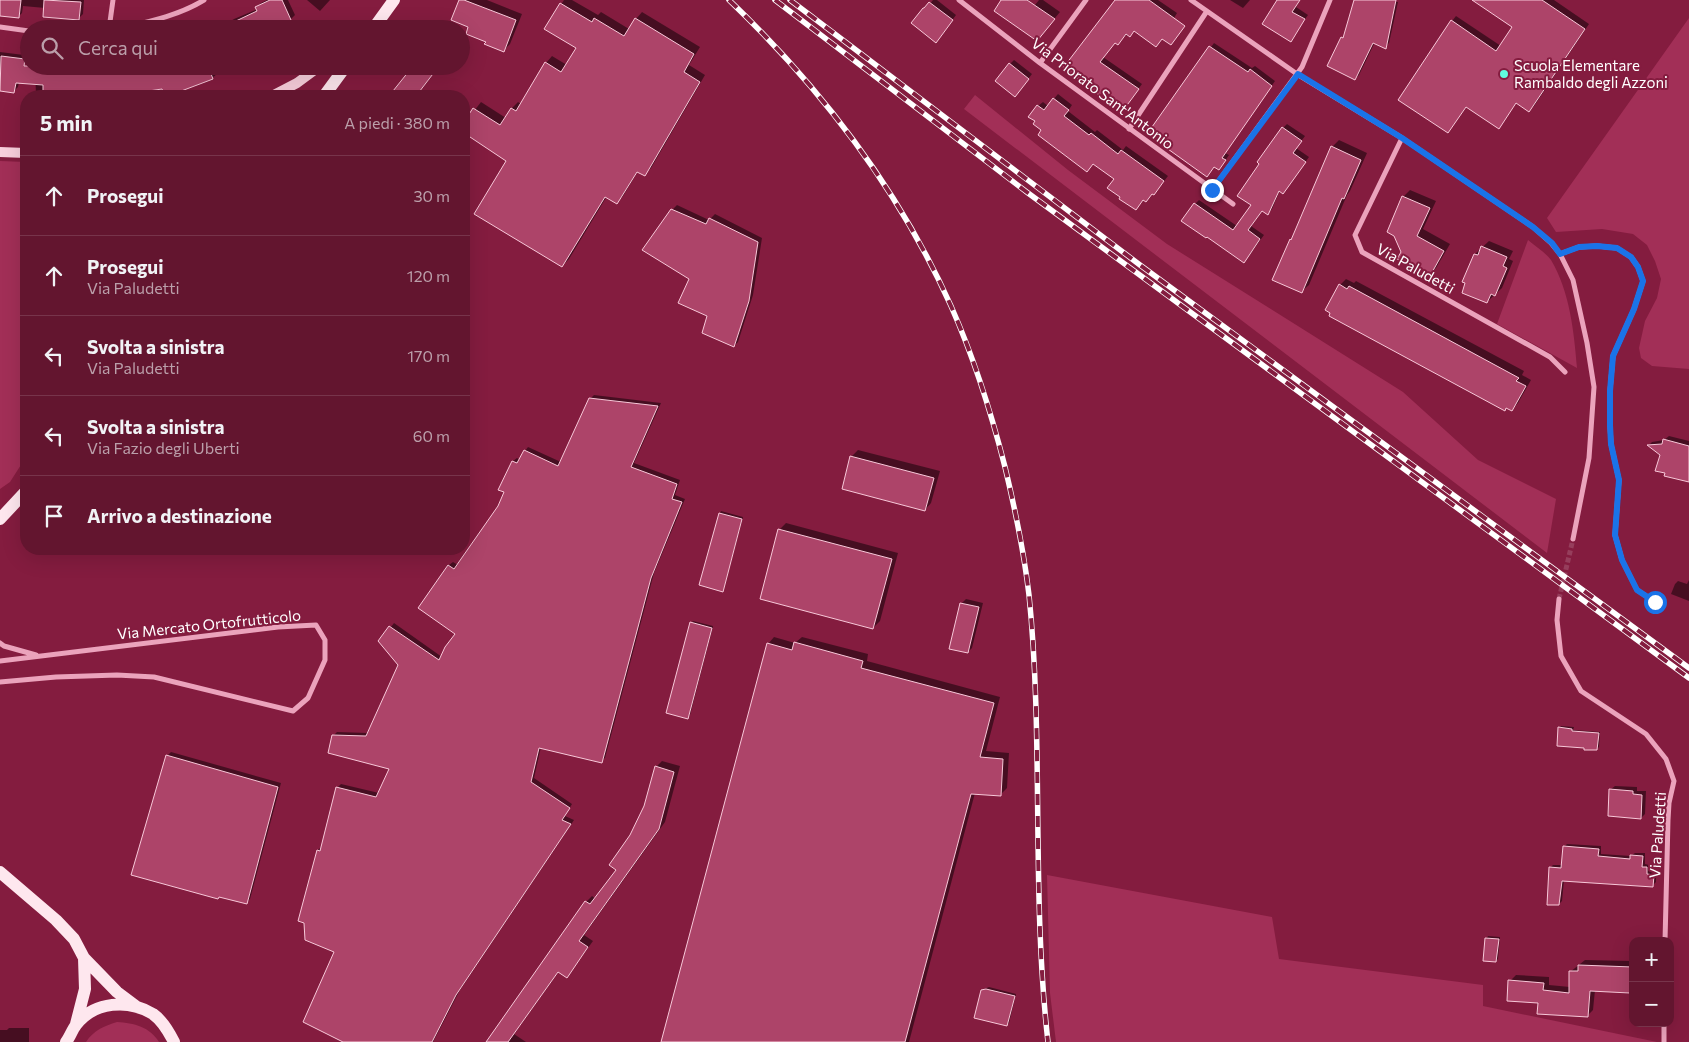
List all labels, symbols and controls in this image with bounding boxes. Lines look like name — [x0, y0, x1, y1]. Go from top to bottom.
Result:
search box — [20, 20, 470, 75]
icon: search — [38, 34, 66, 62]
street label: Via Priorato Sant'Antonio — [1028, 34, 1178, 152]
text: Cerca qui — [78, 36, 158, 59]
place label: Scuola Elementare Rambaldo degli Azzoni — [1514, 56, 1668, 91]
marker: Scuola Elementare Rambaldo degli Azzoni — [1498, 68, 1510, 80]
text: 5 min — [40, 110, 93, 135]
text: A piedi · 380 m — [344, 113, 450, 132]
route end — [1201, 179, 1224, 202]
icon: ahead — [40, 182, 68, 210]
text: Prosegui — [87, 184, 164, 207]
text: 30 m — [413, 186, 450, 205]
street label: Via Paludetti — [1374, 239, 1458, 297]
text: Prosegui — [87, 255, 164, 278]
icon: ahead — [40, 262, 68, 290]
text: 120 m — [407, 266, 450, 285]
text: Via Paludetti — [87, 278, 180, 297]
text: Svolta a sinistra — [87, 335, 225, 358]
icon: left — [40, 342, 68, 370]
text: 170 m — [407, 346, 450, 365]
text: Via Paludetti — [87, 358, 180, 377]
text: Svolta a sinistra — [87, 415, 225, 438]
icon: left — [40, 422, 68, 450]
text: 60 m — [413, 426, 450, 445]
text: Via Fazio degli Uberti — [87, 438, 240, 457]
icon: arrive — [40, 502, 68, 530]
text: Arrivo a destinazione — [87, 504, 272, 527]
route start — [1644, 591, 1667, 614]
street label: Via Mercato Ortofrutticolo — [116, 605, 302, 643]
street label: Via Paludetti — [1645, 791, 1669, 879]
map controls — [1629, 937, 1674, 1027]
button: + — [1629, 937, 1674, 982]
button: − — [1629, 982, 1674, 1027]

